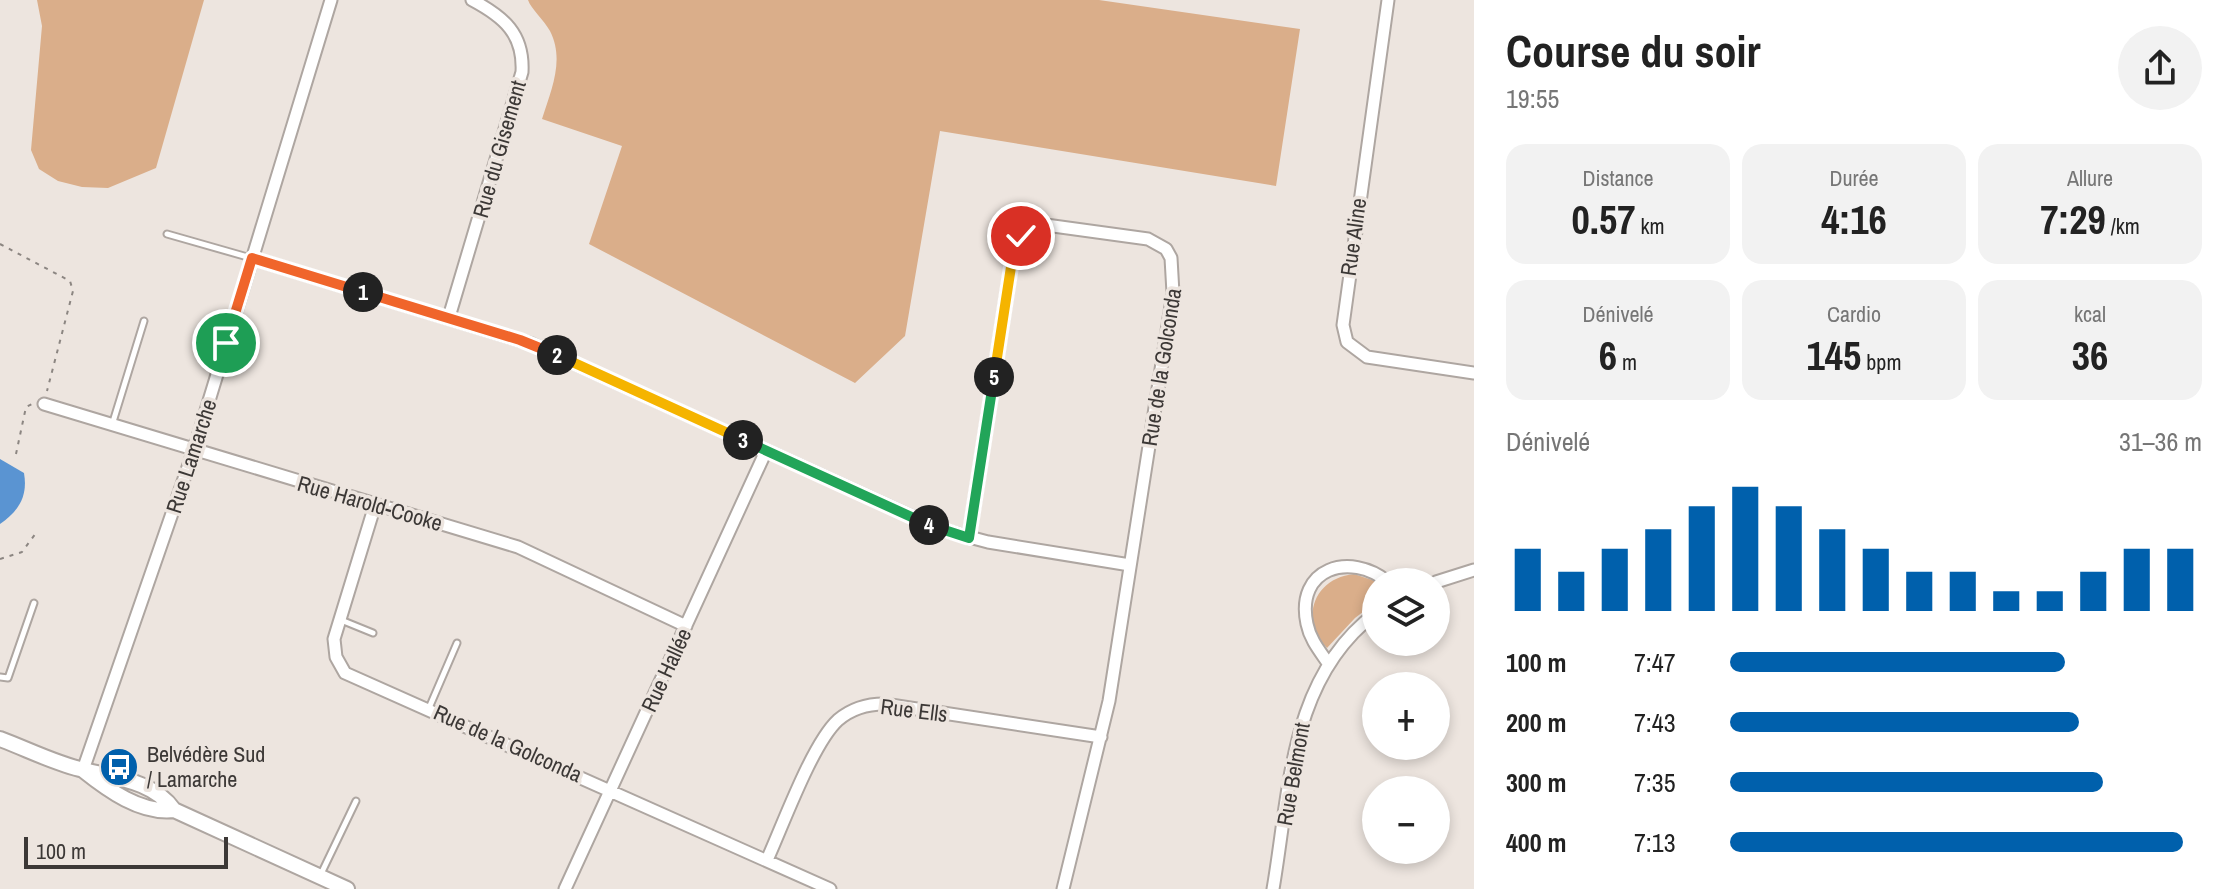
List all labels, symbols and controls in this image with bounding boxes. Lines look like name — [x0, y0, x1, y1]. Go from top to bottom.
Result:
text: Course du soir — [1506, 21, 1761, 81]
button: share — [2118, 26, 2202, 110]
street label: Rue du Gisement — [465, 77, 533, 221]
text: 19:55 — [1506, 81, 1559, 116]
text: Distance — [1582, 163, 1654, 193]
text: Durée — [1829, 163, 1879, 193]
text: Allure — [2067, 163, 2113, 193]
text: 0.57 — [1572, 193, 1635, 246]
text: 4:16 — [1821, 193, 1887, 246]
text: 7:29 — [2040, 193, 2106, 246]
street label: Rue Aline — [1333, 196, 1373, 278]
pin — [987, 202, 1055, 270]
text: km — [1635, 211, 1664, 241]
text: /km — [2106, 211, 2140, 241]
icon: check — [999, 214, 1043, 258]
pin: 1 — [343, 272, 383, 312]
text: 1 — [358, 277, 368, 307]
street label: Rue de la Golconda — [1134, 286, 1188, 448]
text: Dénivelé — [1582, 299, 1654, 329]
text: Cardio — [1827, 299, 1881, 329]
text: kcal — [2074, 299, 2106, 329]
pin — [192, 309, 260, 377]
icon: arrive — [204, 321, 248, 365]
text: 6 — [1599, 329, 1617, 382]
text: 145 — [1807, 329, 1861, 382]
text: 36 — [2072, 329, 2108, 382]
pin: 2 — [537, 335, 577, 375]
text: 2 — [552, 340, 562, 370]
text: m — [1617, 347, 1637, 377]
text: bpm — [1861, 347, 1901, 377]
pin: 5 — [974, 357, 1014, 397]
text: 5 — [989, 362, 999, 392]
street label: Rue Lamarche — [158, 395, 224, 517]
pin: 3 — [723, 420, 763, 460]
text: Dénivelé — [1506, 424, 1590, 459]
text: 31–36 m — [2119, 424, 2202, 459]
text: 3 — [738, 425, 748, 455]
street label: Rue Harold-Cooke — [294, 468, 446, 538]
pin: 4 — [909, 505, 949, 545]
text: 4 — [924, 510, 934, 540]
map controls — [1362, 568, 1450, 864]
button: layers — [1362, 568, 1450, 656]
street label: Rue Hallée — [634, 623, 698, 717]
text: 100 m — [1506, 645, 1566, 680]
text: 7:47 — [1634, 645, 1676, 680]
button: + — [1362, 672, 1450, 760]
street label: Rue Ells — [879, 691, 949, 729]
street label: Rue de la Golconda — [429, 697, 587, 789]
text: 200 m — [1506, 705, 1566, 740]
text: 7:43 — [1634, 705, 1676, 740]
street label: Rue Belmont — [1269, 720, 1317, 828]
place label: Belvédère Sud / Lamarche — [147, 739, 265, 794]
bus stop icon: Belvédère Sud / Lamarche — [98, 746, 140, 788]
text: 300 m — [1506, 765, 1566, 800]
text: 7:35 — [1634, 765, 1676, 800]
button: − — [1362, 776, 1450, 864]
text: 400 m — [1506, 825, 1566, 860]
text: 7:13 — [1634, 825, 1676, 860]
scale bar — [24, 833, 228, 869]
text: 100 m — [36, 836, 86, 866]

